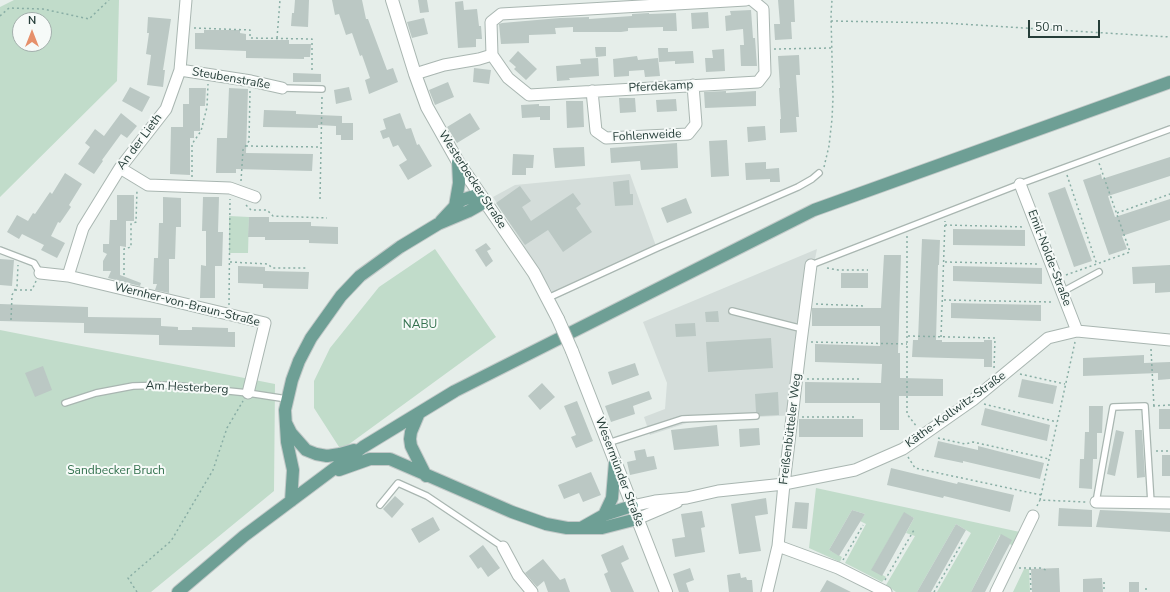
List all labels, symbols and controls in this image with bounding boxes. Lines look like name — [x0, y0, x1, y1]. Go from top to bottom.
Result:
north arrow — [12, 12, 52, 52]
scale bar — [1030, 12, 1102, 38]
text: N — [28, 13, 36, 28]
text: 50 m — [1035, 19, 1063, 35]
street label: Steubenstraße — [191, 65, 271, 93]
street label: Pferdekamp — [628, 78, 694, 96]
street label: An der Lieth — [114, 111, 166, 173]
street label: Fohlenweide — [612, 127, 682, 145]
street label: Westerbecker Straße — [435, 128, 509, 232]
street label: Emil-Nolde-Straße — [1024, 208, 1074, 308]
street label: Wernher-von-Braun-Straße — [113, 280, 261, 330]
park label: NABU — [403, 318, 437, 332]
street label: Käthe-Kollwitz-Straße — [903, 369, 1009, 451]
street label: Freißenbütteler Weg — [777, 373, 805, 485]
street label: Am Hesterberg — [145, 379, 229, 397]
street label: Wesermünder Straße — [592, 415, 646, 529]
park label: Sandbecker Bruch — [67, 464, 165, 478]

